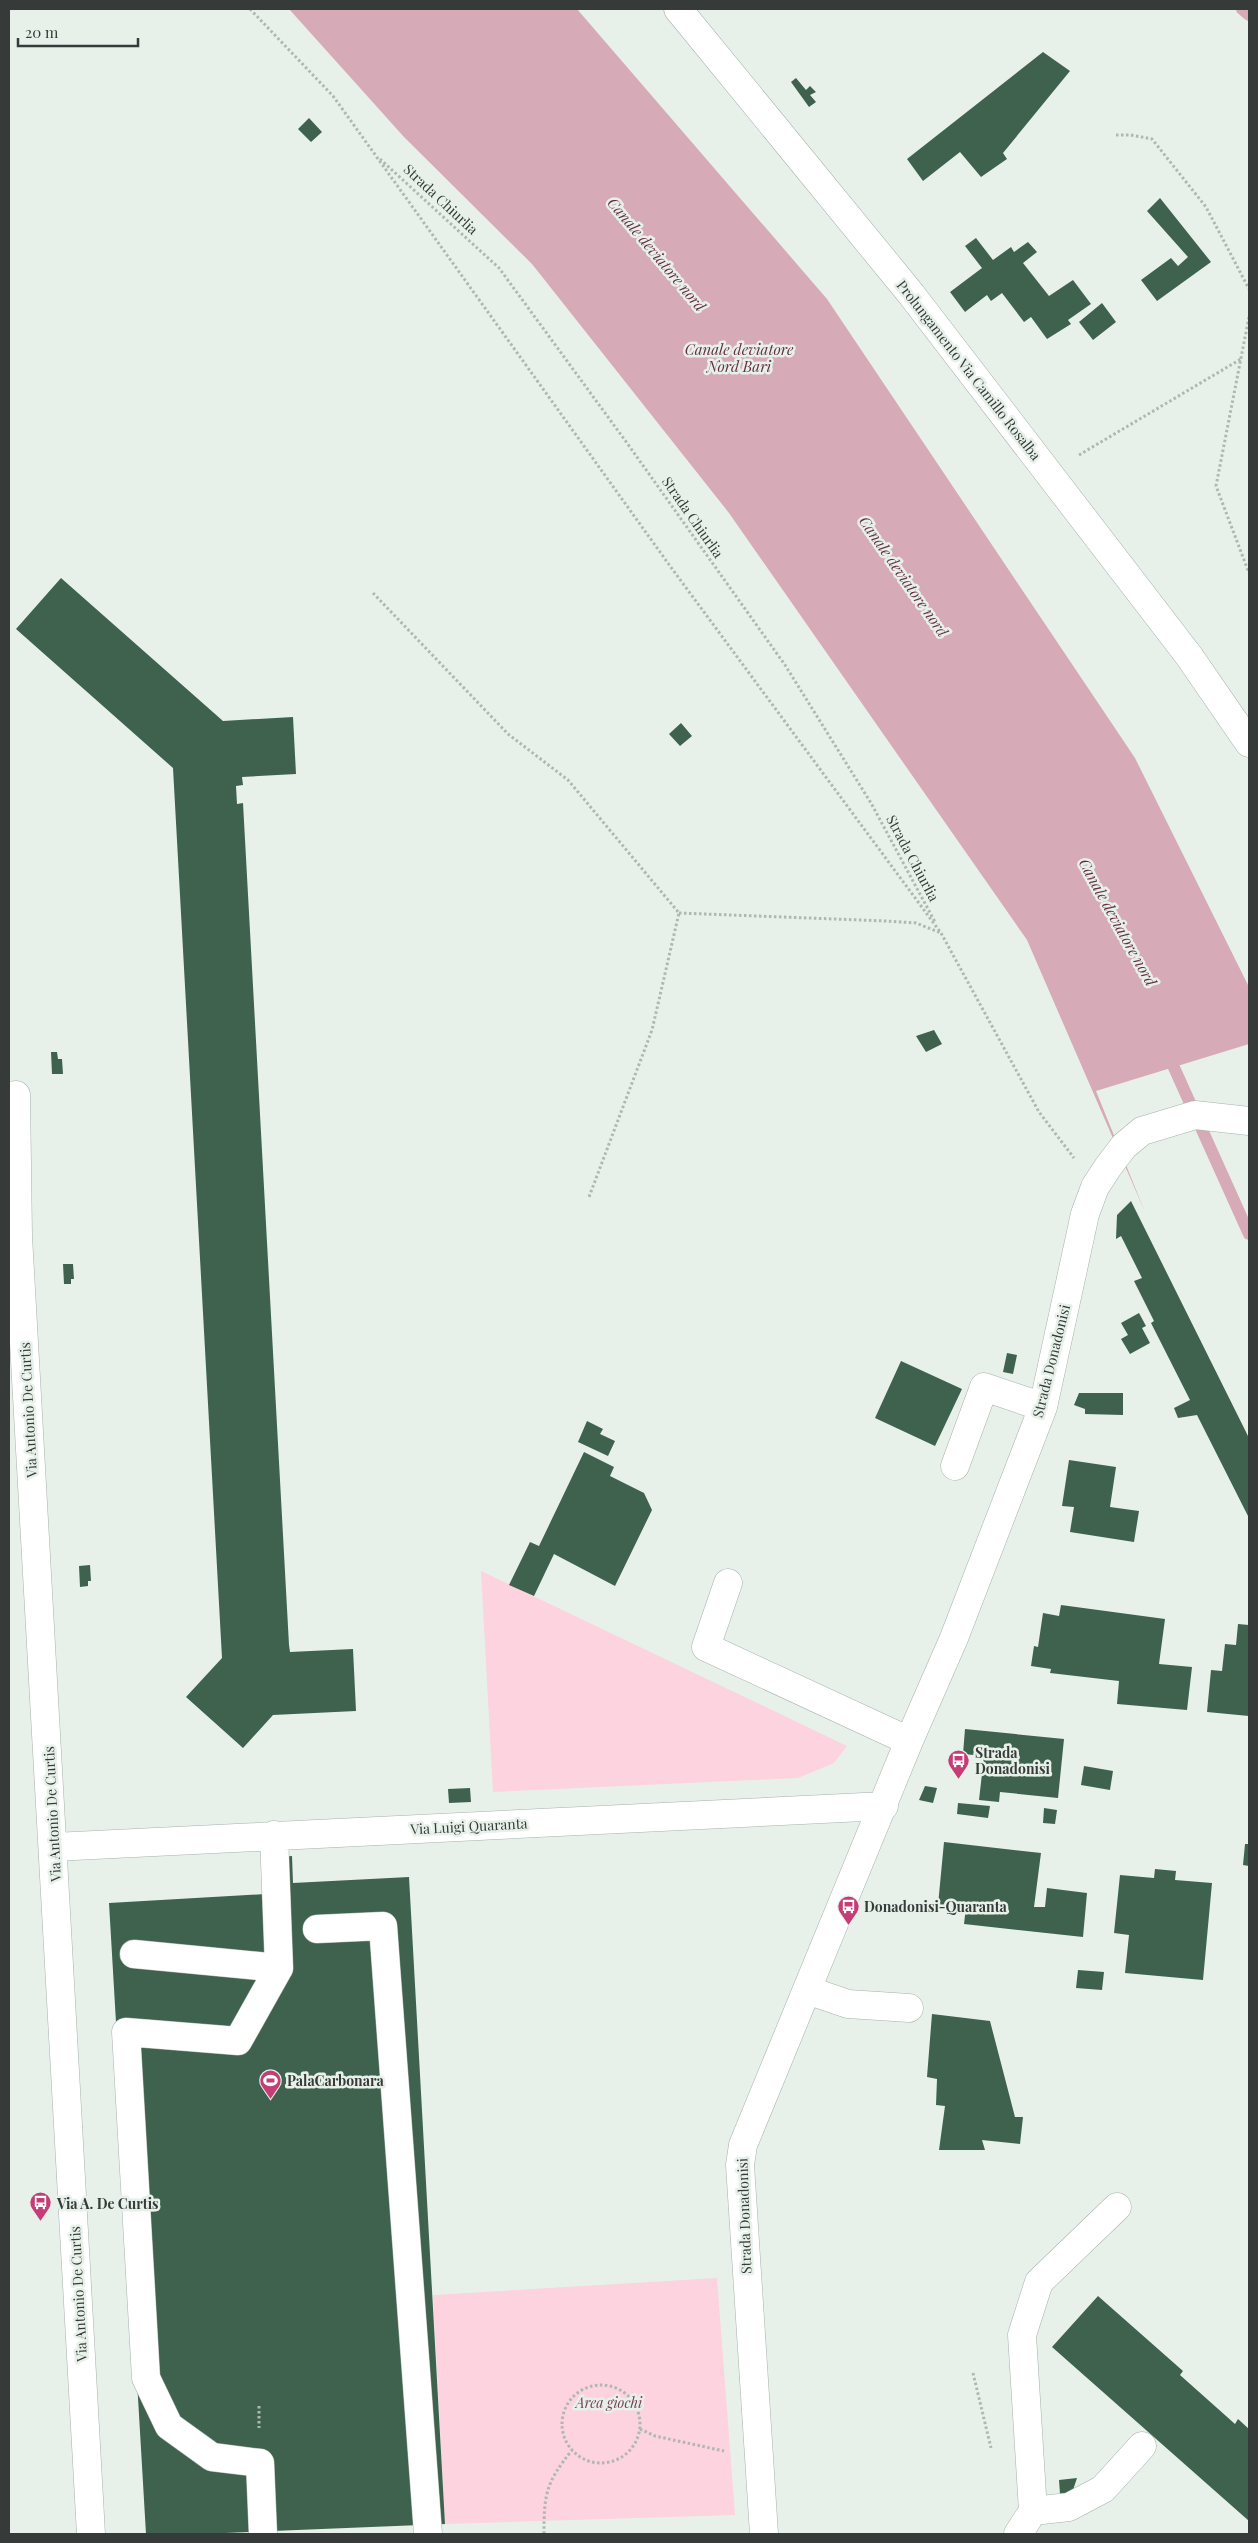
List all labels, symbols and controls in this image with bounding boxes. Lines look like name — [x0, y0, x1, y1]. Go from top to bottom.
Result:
scale bar — [18, 15, 138, 47]
text: 20 m — [25, 22, 59, 42]
street label: Strada Chiurlia — [400, 160, 482, 238]
water label: Canale deviatore nord — [603, 193, 711, 316]
street label: Prolungamento Via Camillo Rosalba — [893, 276, 1045, 464]
water label: Canale deviatore Nord Bari — [685, 339, 794, 376]
street label: Strada Chiurlia — [658, 473, 728, 561]
water label: Canale deviatore nord — [855, 512, 954, 641]
street label: Strada Chiurlia — [882, 811, 944, 905]
water label: Canale deviatore nord — [1075, 855, 1162, 990]
street label: Strada Donadonisi — [1028, 1302, 1074, 1420]
street label: Via Antonio De Curtis — [15, 1342, 41, 1479]
place label: Strada Donadonisi — [975, 1743, 1050, 1778]
street label: Via Antonio De Curtis — [39, 1746, 65, 1883]
bus stop icon: Strada Donadonisi — [947, 1748, 971, 1779]
street label: Via Luigi Quaranta — [409, 1813, 528, 1839]
bus stop icon: Donadonisi-Quaranta — [836, 1894, 860, 1925]
place label: Donadonisi-Quaranta — [864, 1897, 1008, 1916]
sports icon: PalaCarbonara — [259, 2068, 283, 2099]
place label: PalaCarbonara — [287, 2071, 384, 2090]
street label: Strada Donadonisi — [732, 2158, 756, 2274]
bus stop icon: Via A. De Curtis — [29, 2191, 53, 2222]
place label: Via A. De Curtis — [56, 2194, 159, 2213]
street label: Via Antonio De Curtis — [65, 2226, 91, 2363]
park label: Area giochi — [574, 2393, 643, 2412]

